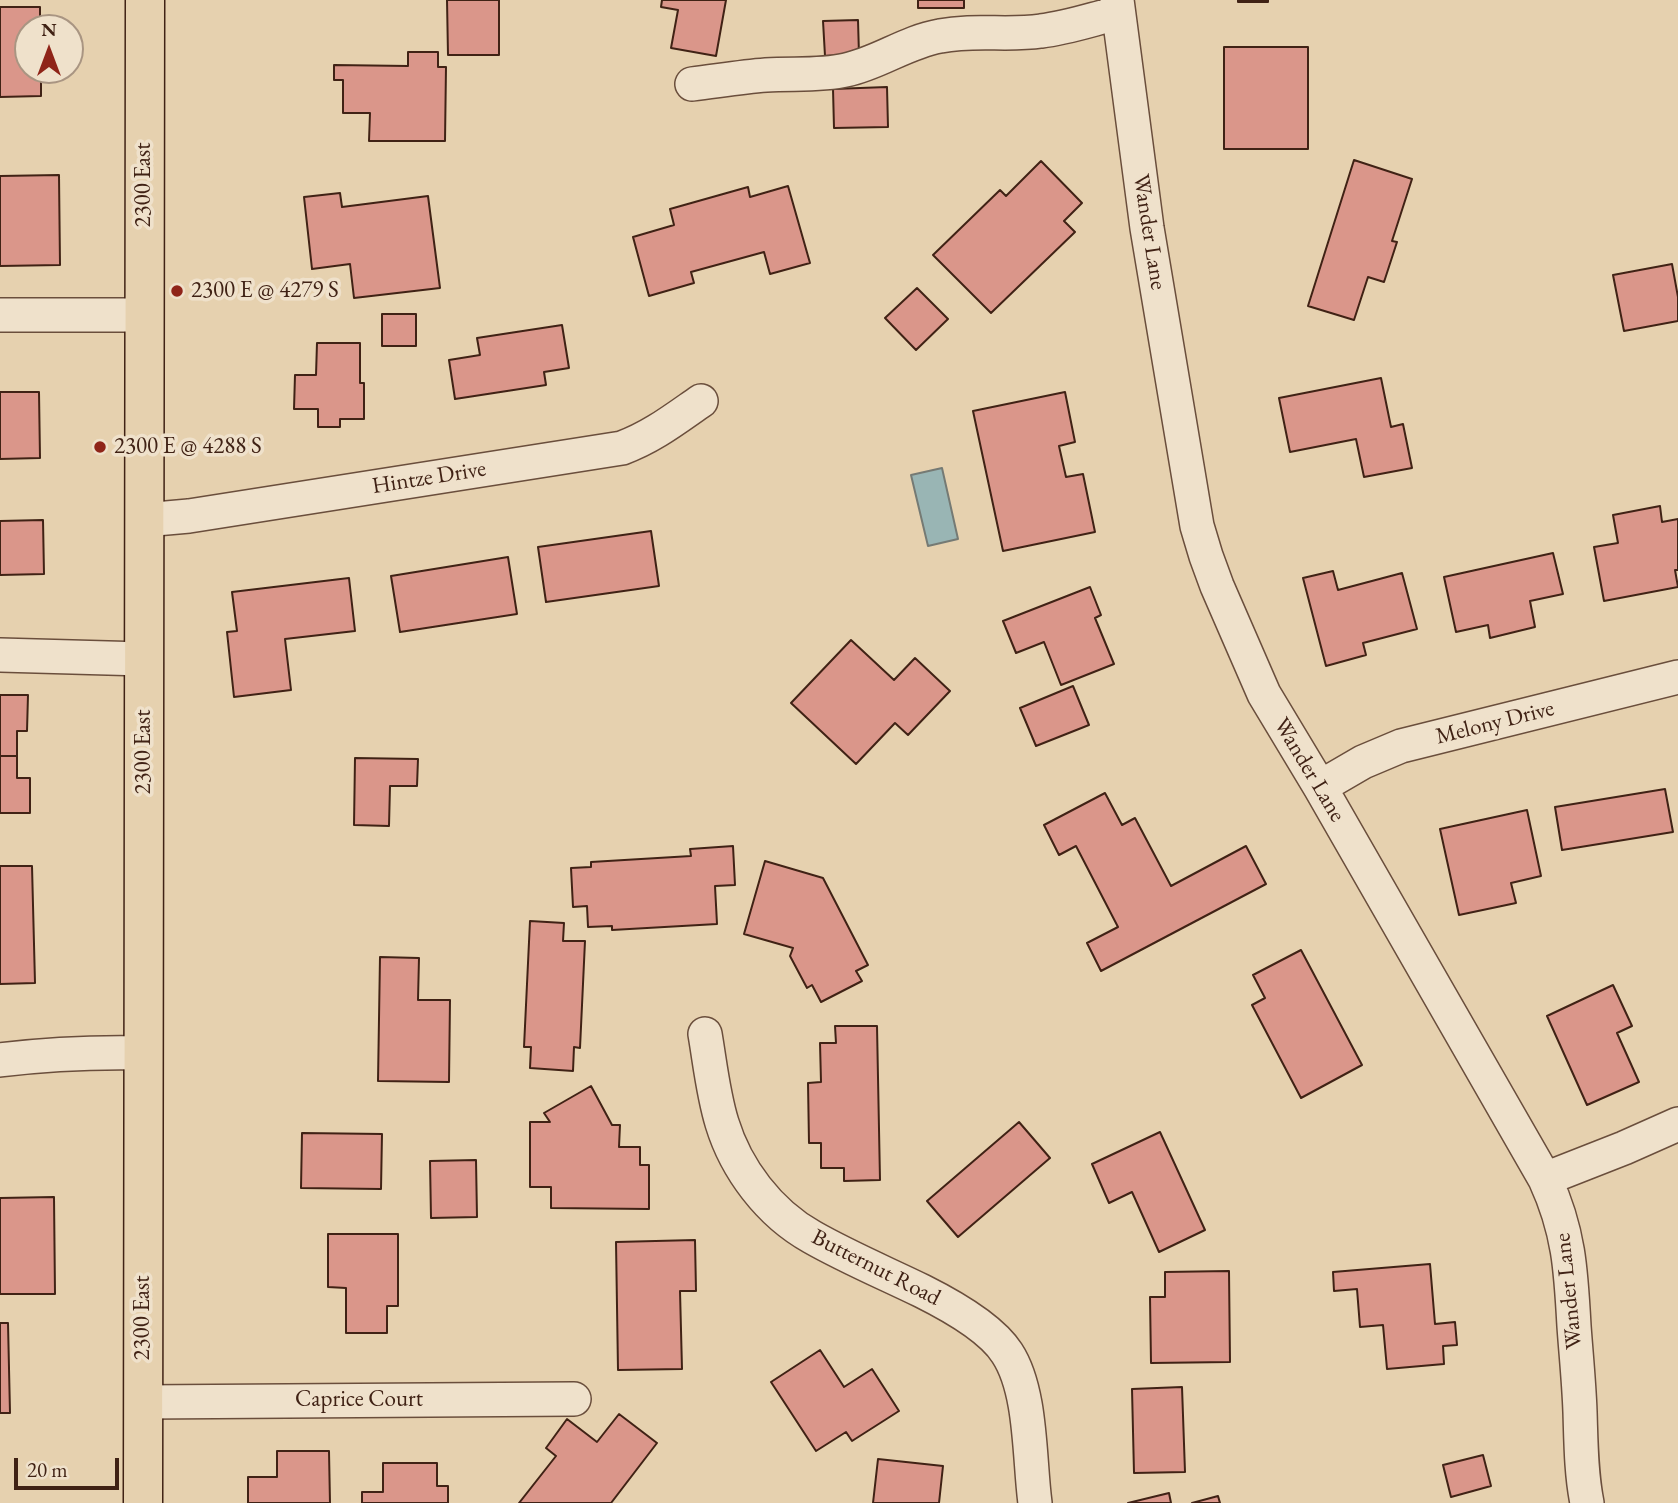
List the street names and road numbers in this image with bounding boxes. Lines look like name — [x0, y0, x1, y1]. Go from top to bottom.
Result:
street label: 2300 East — [130, 143, 158, 227]
street label: Wander Lane — [1126, 172, 1172, 292]
street label: Hintze Drive — [370, 455, 488, 501]
street label: Melony Drive — [1433, 695, 1557, 751]
street label: 2300 East — [130, 710, 158, 794]
street label: Wander Lane — [1267, 713, 1351, 827]
street label: Butternut Road — [807, 1224, 945, 1312]
street label: Wander Lane — [1549, 1232, 1589, 1350]
street label: 2300 East — [129, 1276, 157, 1360]
street label: Caprice Court — [295, 1386, 423, 1414]

